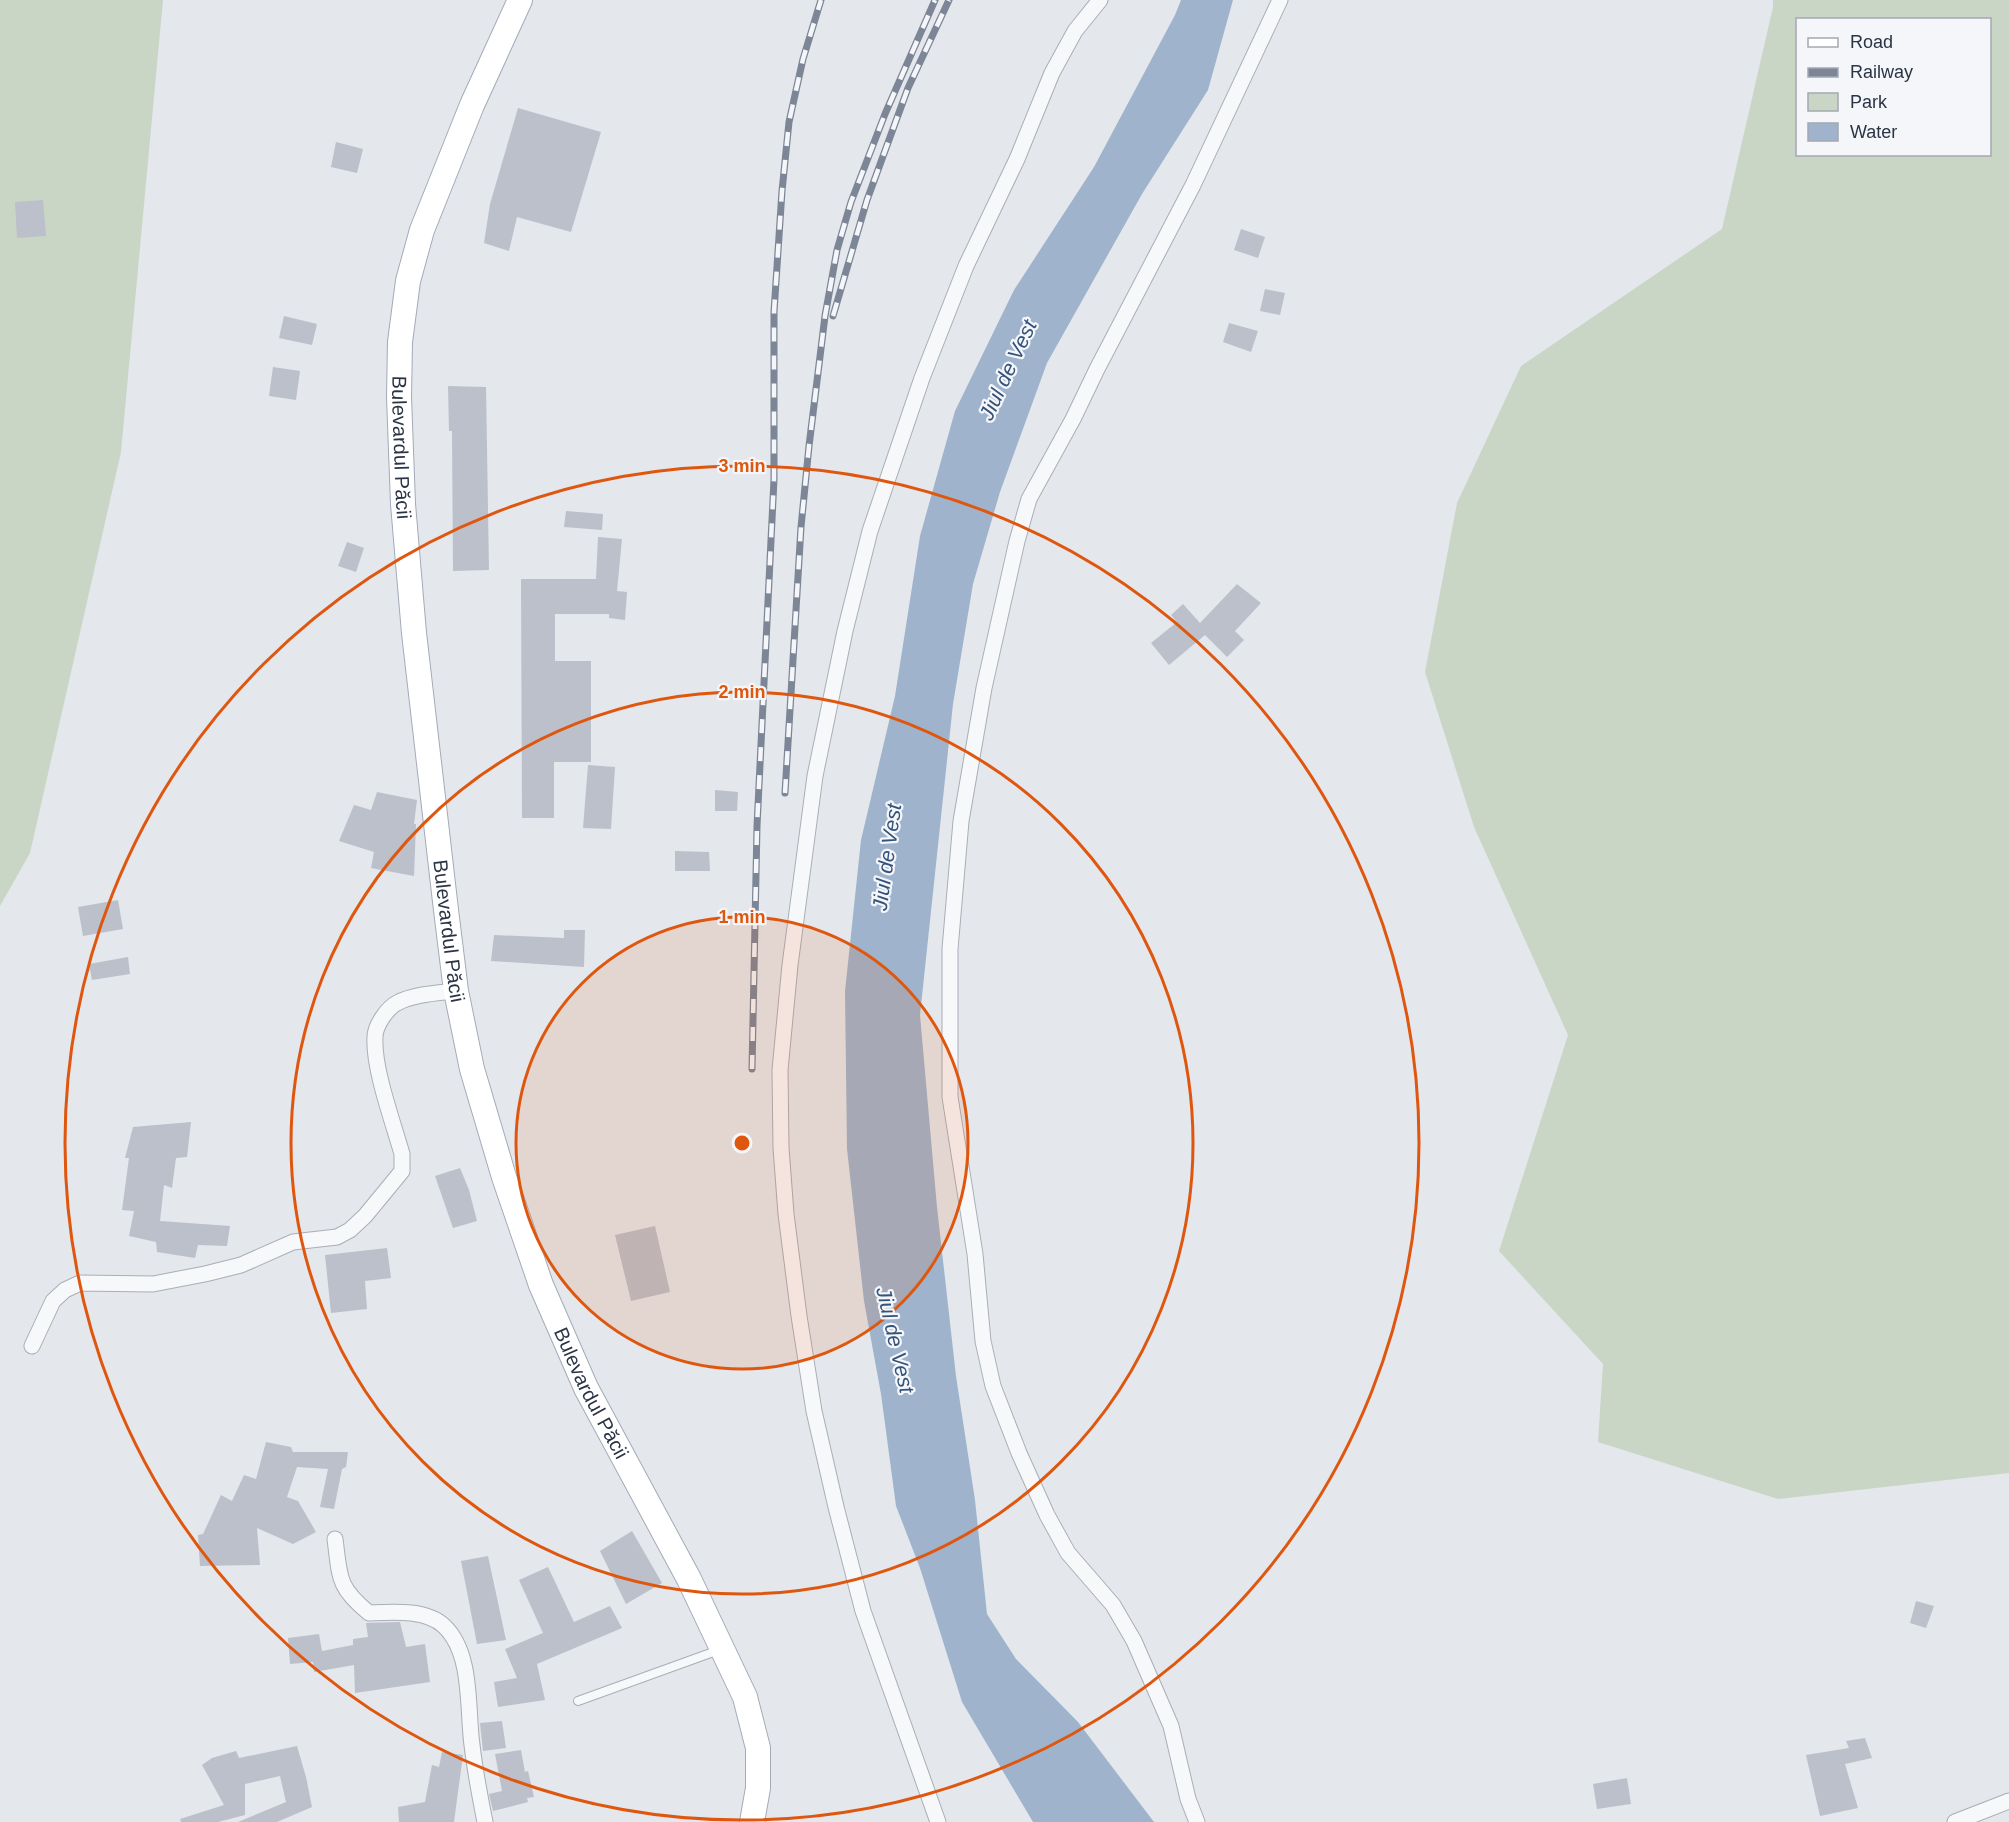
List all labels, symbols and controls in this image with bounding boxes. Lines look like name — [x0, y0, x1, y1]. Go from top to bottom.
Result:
legend — [1796, 18, 1991, 156]
text: Road — [1850, 32, 1893, 52]
text: Railway — [1850, 62, 1913, 82]
text: Park — [1850, 92, 1888, 112]
text: Water — [1850, 122, 1897, 142]
water label: Jiul de Vest — [974, 315, 1041, 424]
street label: Bulevardul Păcii — [388, 376, 415, 520]
text: 3 min — [718, 456, 766, 476]
text: 2 min — [718, 682, 766, 702]
water label: Jiul de Vest — [867, 801, 906, 913]
street label: Bulevardul Păcii — [429, 858, 469, 1004]
text: 1 min — [718, 907, 766, 927]
centre of rings — [732, 1133, 752, 1153]
water label: Jiul de Vest — [872, 1284, 919, 1396]
street label: Bulevardul Păcii — [550, 1324, 633, 1462]

